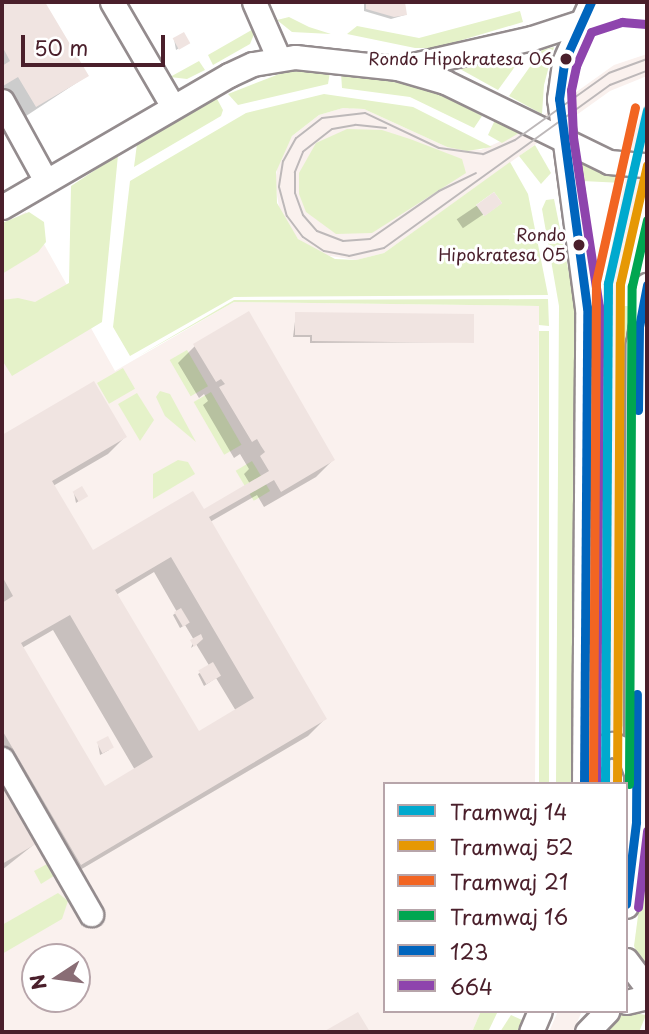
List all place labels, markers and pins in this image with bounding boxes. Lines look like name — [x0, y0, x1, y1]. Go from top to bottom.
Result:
place label: Rondo Hipokratesa 06 — [369, 49, 553, 69]
marker: Rondo Hipokratesa 06 — [559, 52, 573, 66]
place label: Rondo Hipokratesa 05 — [439, 225, 566, 265]
marker: Rondo Hipokratesa 05 — [572, 238, 586, 252]

